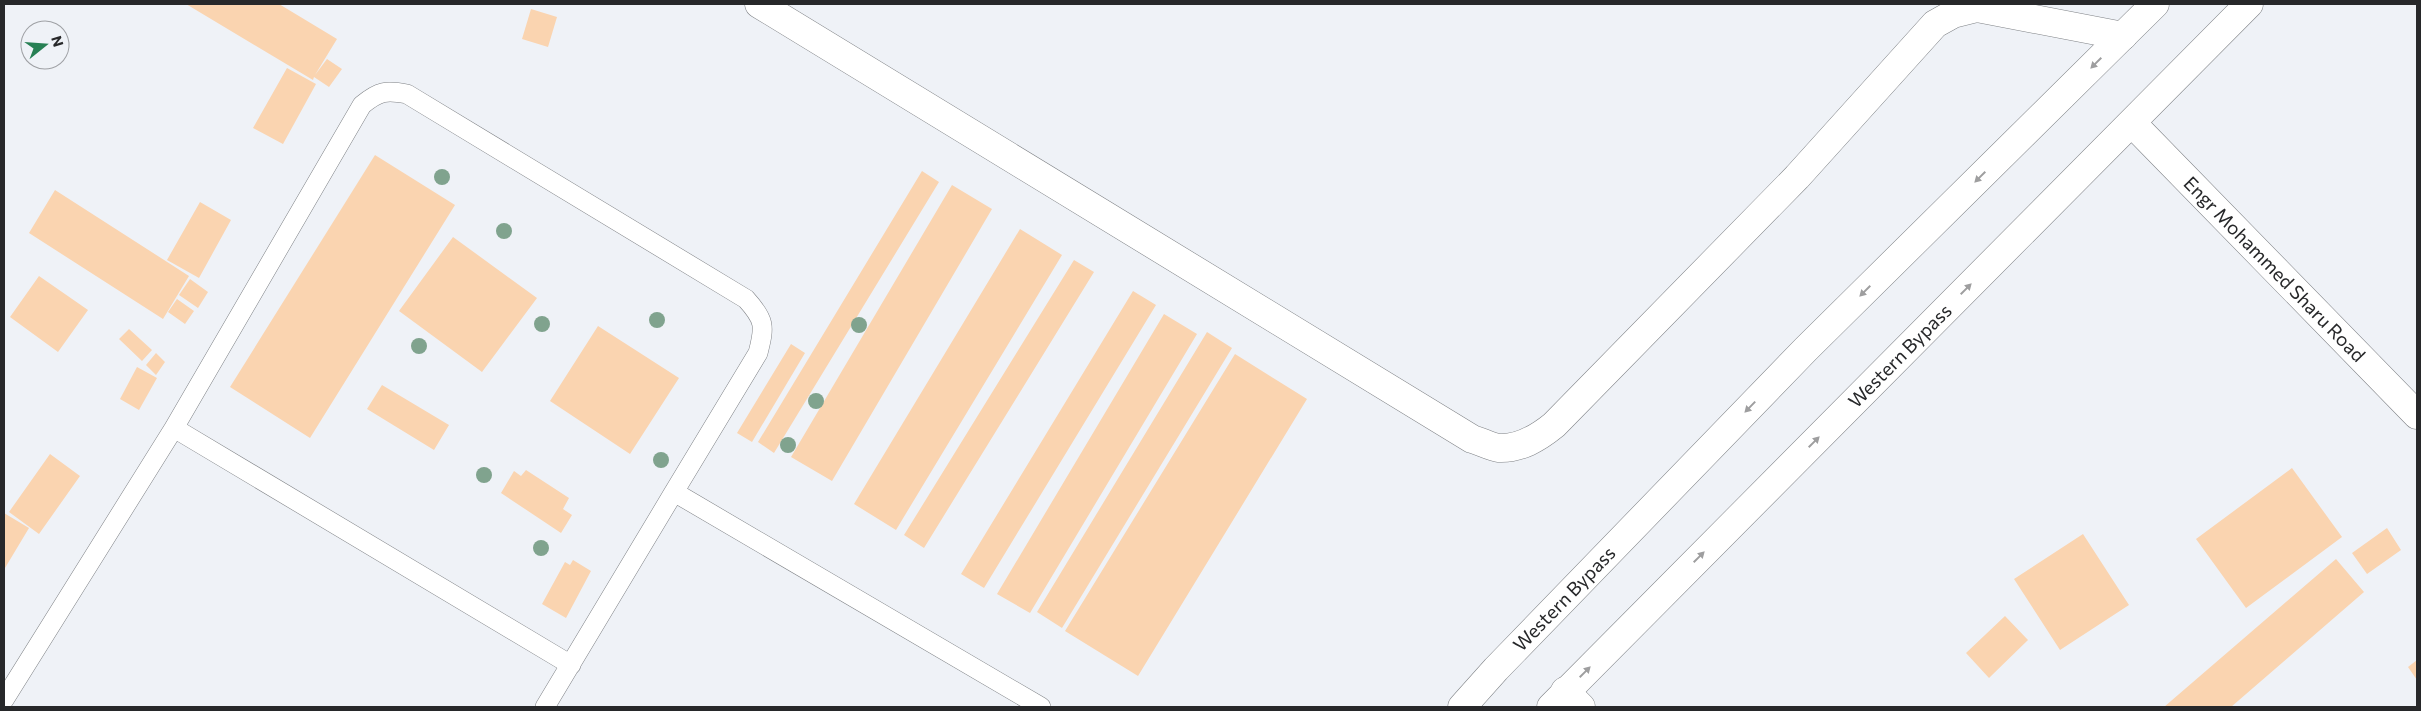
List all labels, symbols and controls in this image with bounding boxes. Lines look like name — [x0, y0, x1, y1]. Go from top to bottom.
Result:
north arrow — [20, 20, 70, 70]
text: N — [48, 34, 68, 49]
one-way arrow — [2090, 57, 2102, 69]
one-way arrow — [1975, 171, 1987, 183]
street label: Engr Mohammed Sharu Road — [2179, 171, 2370, 366]
one-way arrow — [1960, 284, 1972, 296]
one-way arrow — [1859, 285, 1871, 297]
street label: Western Bypass — [1843, 299, 1956, 412]
one-way arrow — [1744, 400, 1756, 412]
one-way arrow — [1808, 436, 1820, 448]
street label: Western Bypass — [1508, 541, 1620, 655]
one-way arrow — [1693, 551, 1705, 563]
one-way arrow — [1578, 666, 1590, 678]

